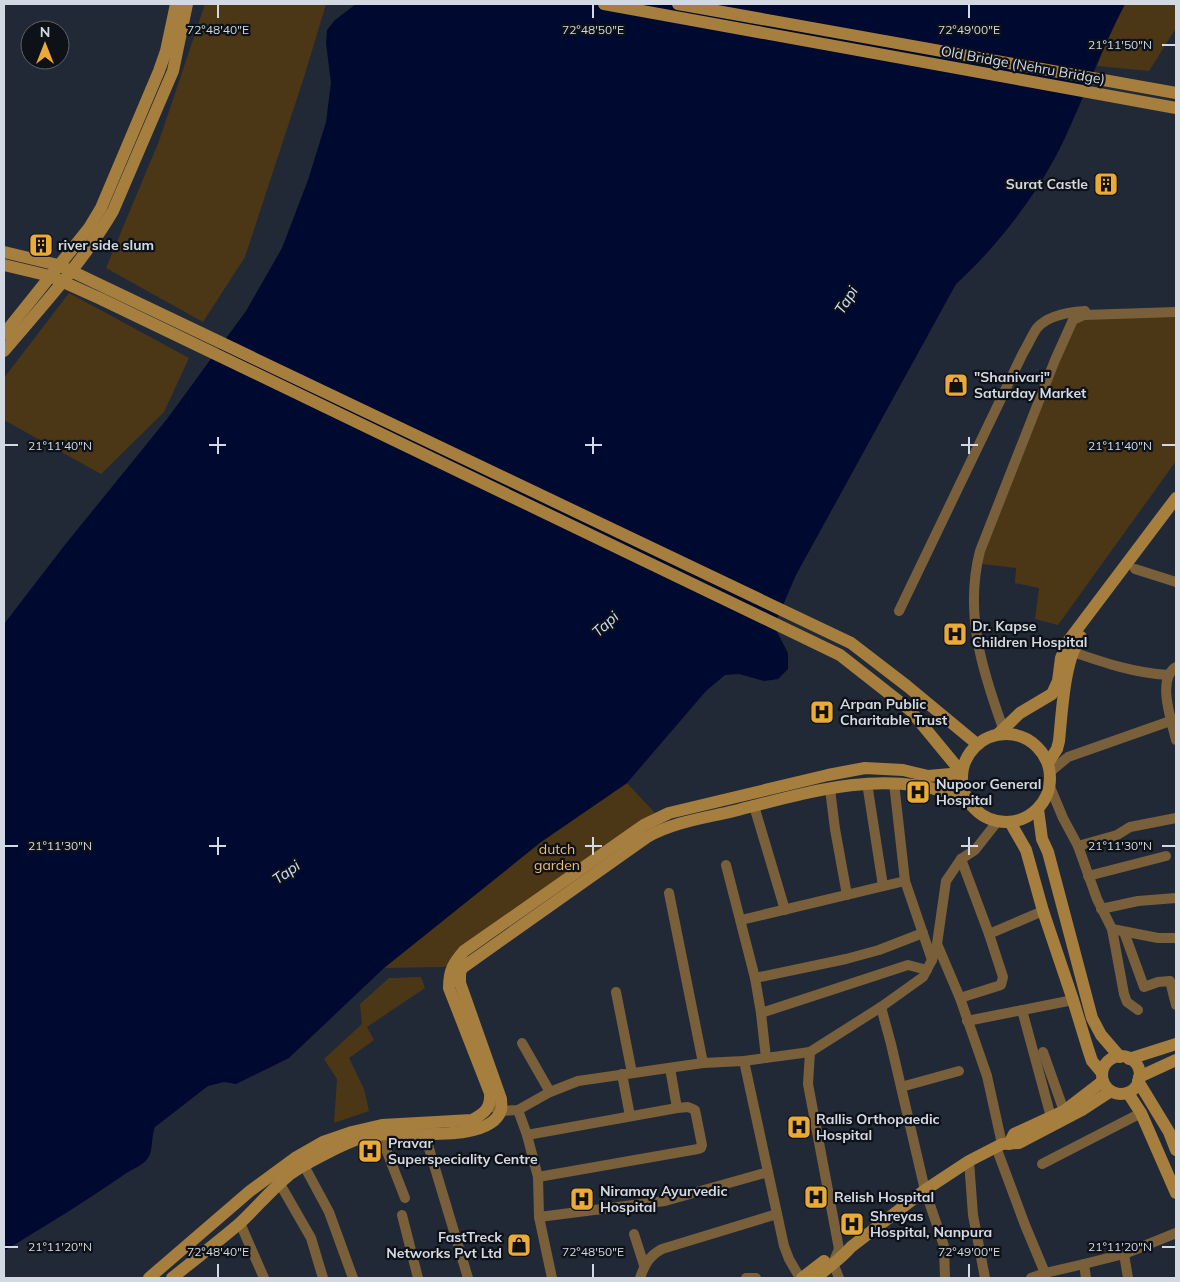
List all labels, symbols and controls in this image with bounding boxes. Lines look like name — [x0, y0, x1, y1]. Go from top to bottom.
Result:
north arrow — [20, 20, 70, 70]
text: 72°48'40"E — [187, 22, 249, 37]
text: 72°48'50"E — [562, 22, 624, 37]
text: 72°49'00"E — [938, 22, 1000, 37]
text: N — [40, 23, 50, 41]
text: 21°11'50"N — [1088, 37, 1152, 52]
street label: Old Bridge (Nehru Bridge) — [939, 42, 1107, 88]
building icon: Surat Castle — [1093, 171, 1119, 197]
place label: Surat Castle — [1006, 175, 1088, 193]
building icon: river side slum — [28, 232, 54, 258]
place label: river side slum — [58, 236, 154, 254]
water label: Tapi — [830, 282, 862, 318]
place label: "Shanivari" Saturday Market — [974, 368, 1087, 402]
shop icon: "Shanivari" Saturday Market — [943, 372, 969, 398]
text: 21°11'40"N — [28, 438, 92, 453]
text: 21°11'40"N — [1088, 438, 1152, 453]
water label: Tapi — [588, 607, 623, 641]
place label: Dr. Kapse Children Hospital — [972, 617, 1087, 651]
hospital icon: Dr. Kapse Children Hospital — [942, 621, 968, 647]
place label: Arpan Public Charitable Trust — [840, 695, 948, 729]
hospital icon: Arpan Public Charitable Trust — [809, 699, 835, 725]
place label: Nupoor General Hospital — [936, 775, 1041, 809]
hospital icon: Nupoor General Hospital — [905, 779, 931, 805]
text: 21°11'30"N — [28, 838, 92, 853]
text: 21°11'30"N — [1088, 838, 1152, 853]
park label: dutch garden — [534, 840, 580, 874]
water label: Tapi — [268, 855, 304, 888]
place label: Rallis Orthopaedic Hospital — [816, 1110, 940, 1144]
hospital icon: Rallis Orthopaedic Hospital — [786, 1114, 812, 1140]
place label: Pravar Superspeciality Centre — [388, 1134, 538, 1168]
hospital icon: Pravar Superspeciality Centre — [357, 1138, 383, 1164]
place label: Niramay Ayurvedic Hospital — [600, 1182, 727, 1216]
hospital icon: Relish Hospital — [803, 1184, 829, 1210]
hospital icon: Niramay Ayurvedic Hospital — [569, 1186, 595, 1212]
place label: Relish Hospital — [834, 1188, 934, 1206]
place label: Shreyas Hospital, Nanpura — [870, 1207, 992, 1241]
hospital icon: Shreyas Hospital, Nanpura — [839, 1211, 865, 1237]
place label: FastTreck Networks Pvt Ltd — [386, 1228, 502, 1262]
shop icon: FastTreck Networks Pvt Ltd — [506, 1232, 532, 1258]
text: 21°11'20"N — [28, 1239, 92, 1254]
text: 21°11'20"N — [1088, 1239, 1152, 1254]
text: 72°48'40"E — [187, 1244, 249, 1259]
text: 72°48'50"E — [562, 1244, 624, 1259]
text: 72°49'00"E — [938, 1244, 1000, 1259]

